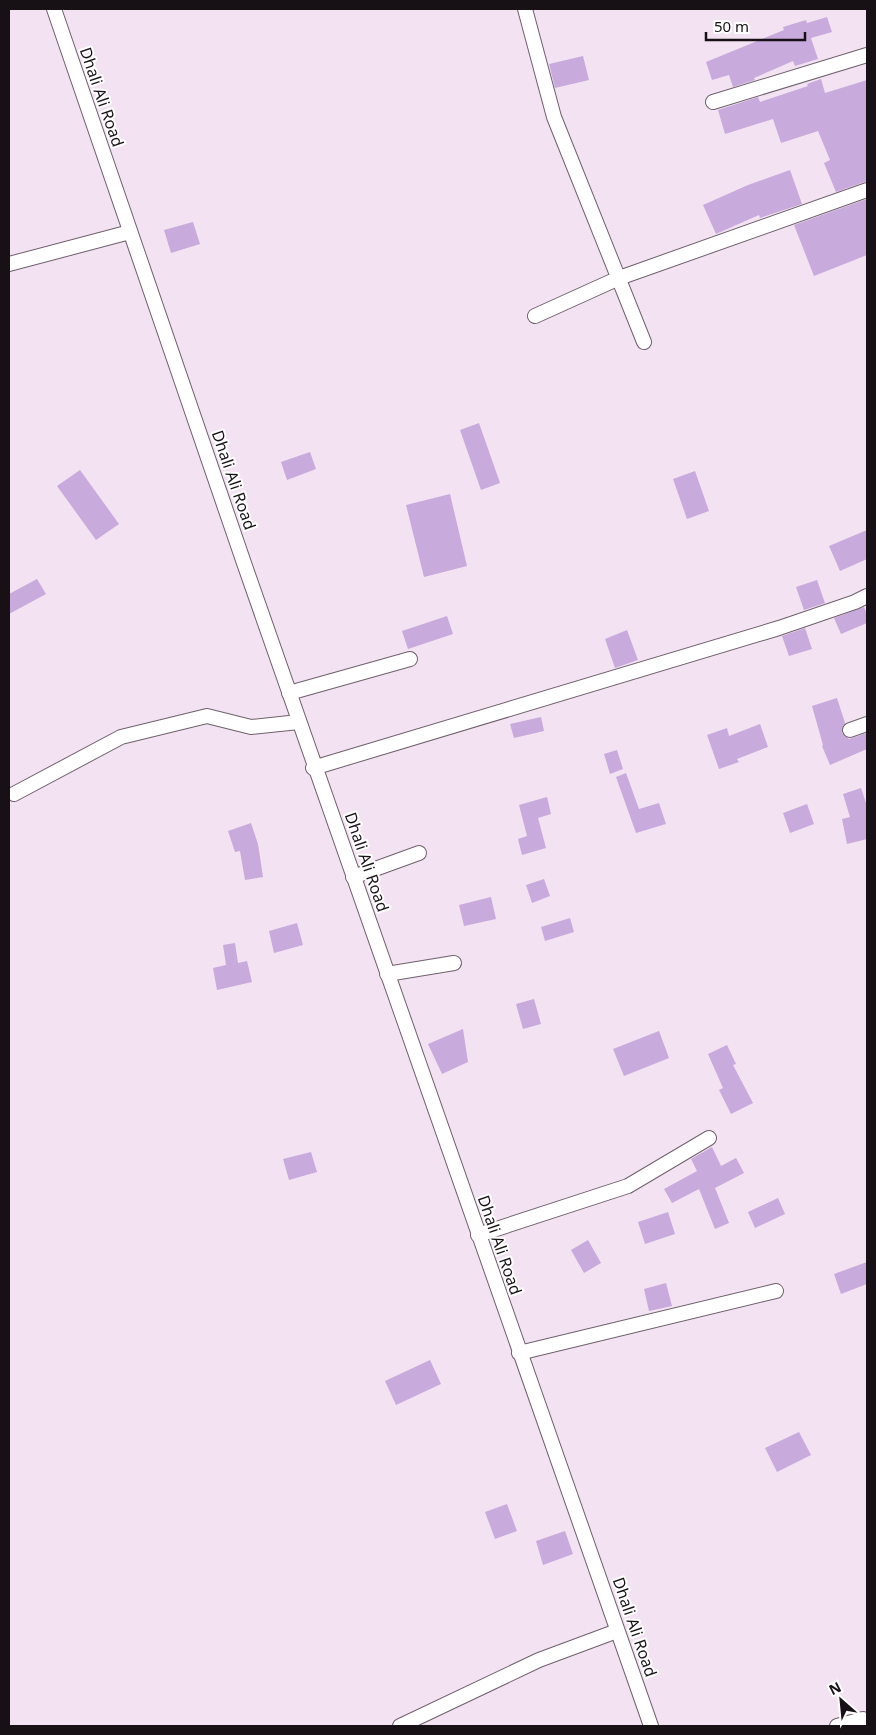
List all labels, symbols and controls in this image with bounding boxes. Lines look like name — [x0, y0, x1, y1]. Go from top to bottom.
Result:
scale bar — [706, 10, 805, 42]
text: 50 m — [714, 16, 749, 36]
street label: Dhali Ali Road — [75, 44, 129, 150]
street label: Dhali Ali Road — [207, 427, 261, 533]
street label: Dhali Ali Road — [340, 809, 394, 915]
street label: Dhali Ali Road — [473, 1192, 527, 1298]
street label: Dhali Ali Road — [608, 1574, 662, 1680]
north arrow — [816, 1675, 866, 1725]
text: N — [825, 1677, 844, 1699]

